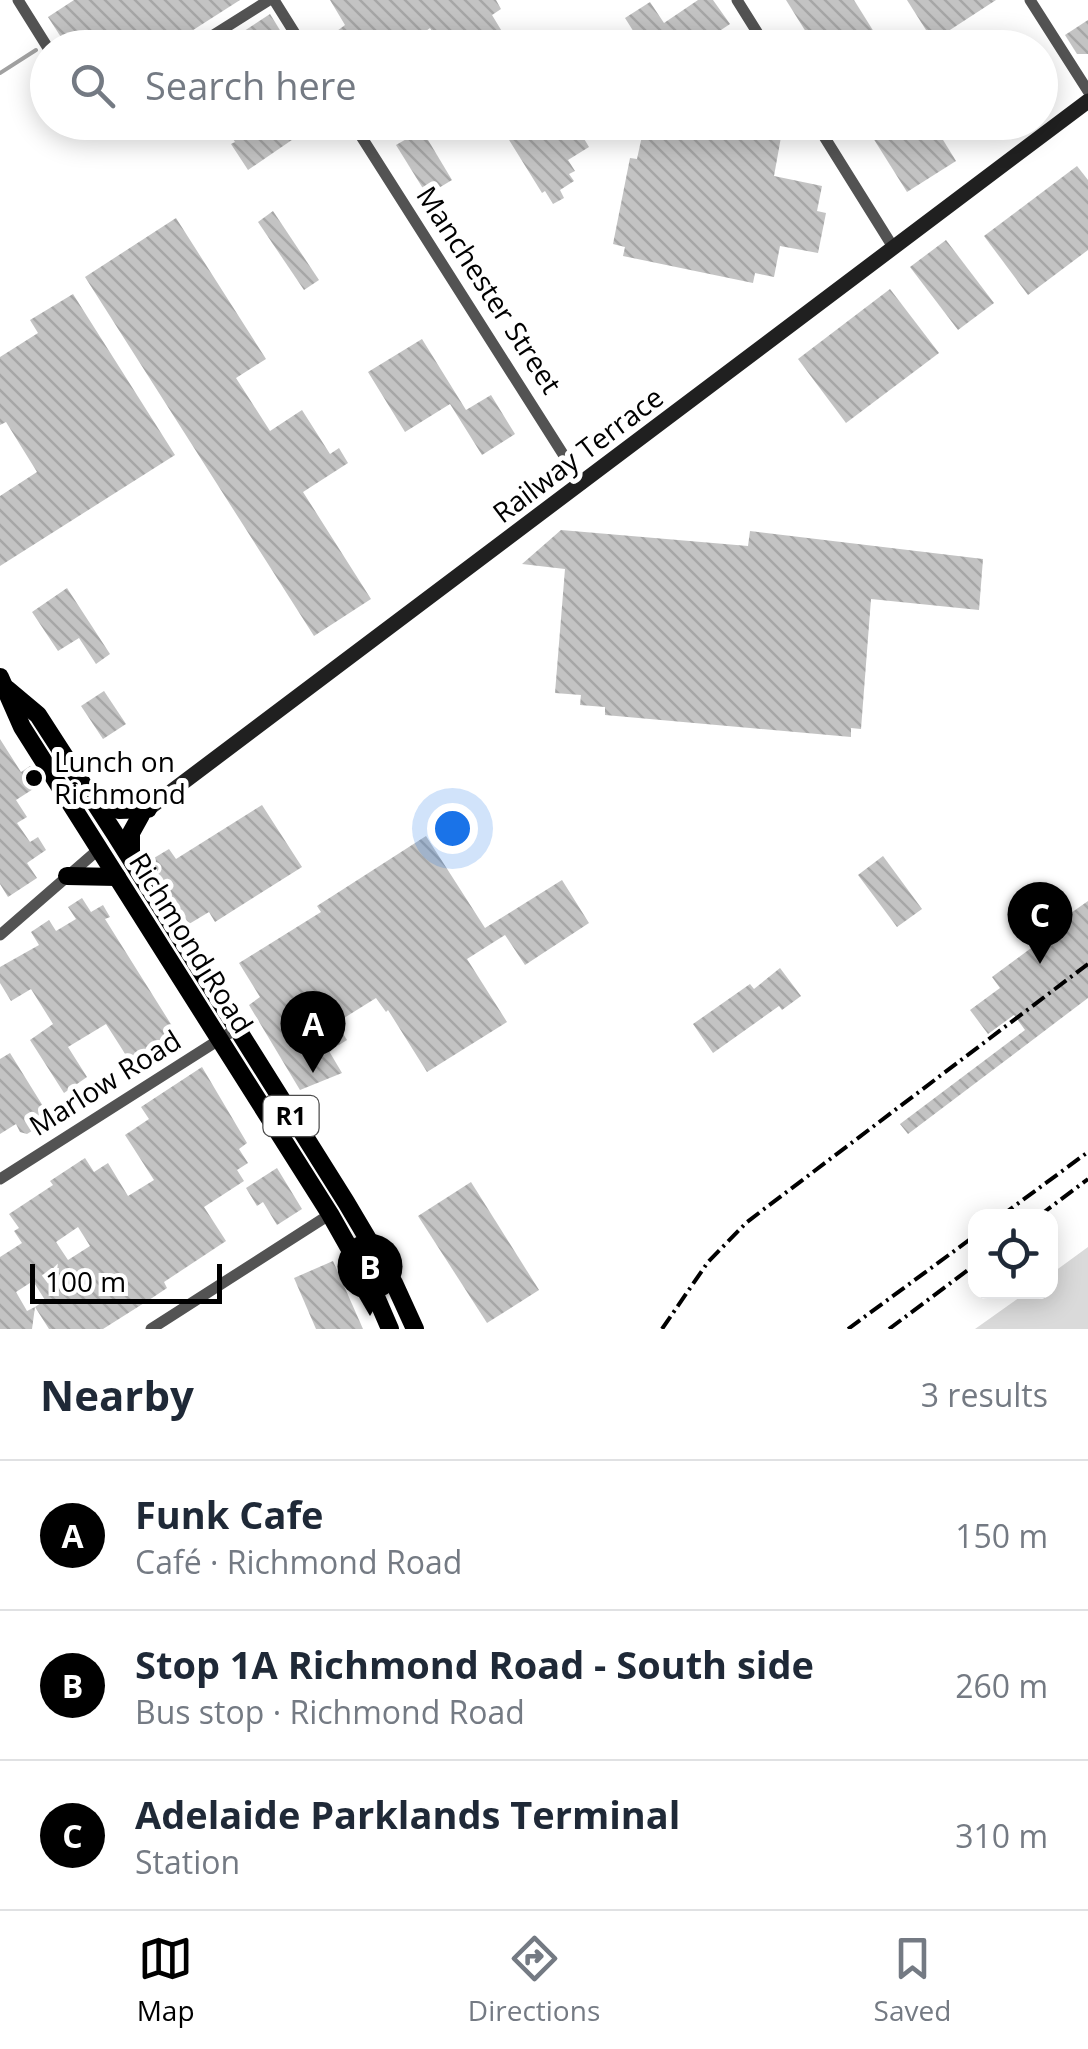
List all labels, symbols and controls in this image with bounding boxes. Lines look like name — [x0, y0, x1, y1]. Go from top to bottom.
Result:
search box — [30, 30, 1058, 140]
icon: search — [65, 58, 120, 113]
text: Search here — [145, 59, 357, 111]
street label: Manchester Street — [408, 178, 571, 401]
street label: Railway Terrace — [484, 378, 670, 531]
place label: Lunch on Richmond — [54, 742, 186, 812]
marker: Lunch on Richmond — [23, 767, 45, 789]
your location — [427, 803, 478, 854]
street label: Richmond Road — [121, 845, 263, 1040]
pin: C — [1008, 882, 1072, 964]
pin: A — [280, 990, 346, 1073]
street label: Marlow Road — [22, 1020, 187, 1144]
road number: R1 — [264, 1096, 318, 1136]
map controls — [968, 1209, 1058, 1299]
button: locate — [968, 1209, 1058, 1299]
pin: B — [338, 1234, 402, 1316]
scale bar — [30, 1259, 222, 1304]
text: 100 m — [45, 1262, 126, 1300]
text: Nearby — [40, 1366, 194, 1423]
text: 3 results — [921, 1373, 1048, 1416]
text: Funk Cafe — [135, 1488, 324, 1540]
text: A — [61, 1514, 84, 1557]
text: 150 m — [955, 1514, 1048, 1557]
text: Café · Richmond Road — [135, 1540, 462, 1583]
text: Stop 1A Richmond Road - South side — [135, 1638, 814, 1690]
text: B — [62, 1664, 83, 1707]
text: 260 m — [955, 1664, 1048, 1707]
text: Bus stop · Richmond Road — [135, 1690, 525, 1733]
text: Adelaide Parklands Terminal — [135, 1788, 680, 1840]
text: C — [62, 1814, 83, 1857]
text: 310 m — [955, 1814, 1048, 1857]
text: Station — [135, 1840, 240, 1883]
tab: Map — [137, 1931, 195, 2029]
tab: Directions — [468, 1931, 600, 2029]
tab: Saved — [874, 1931, 951, 2029]

